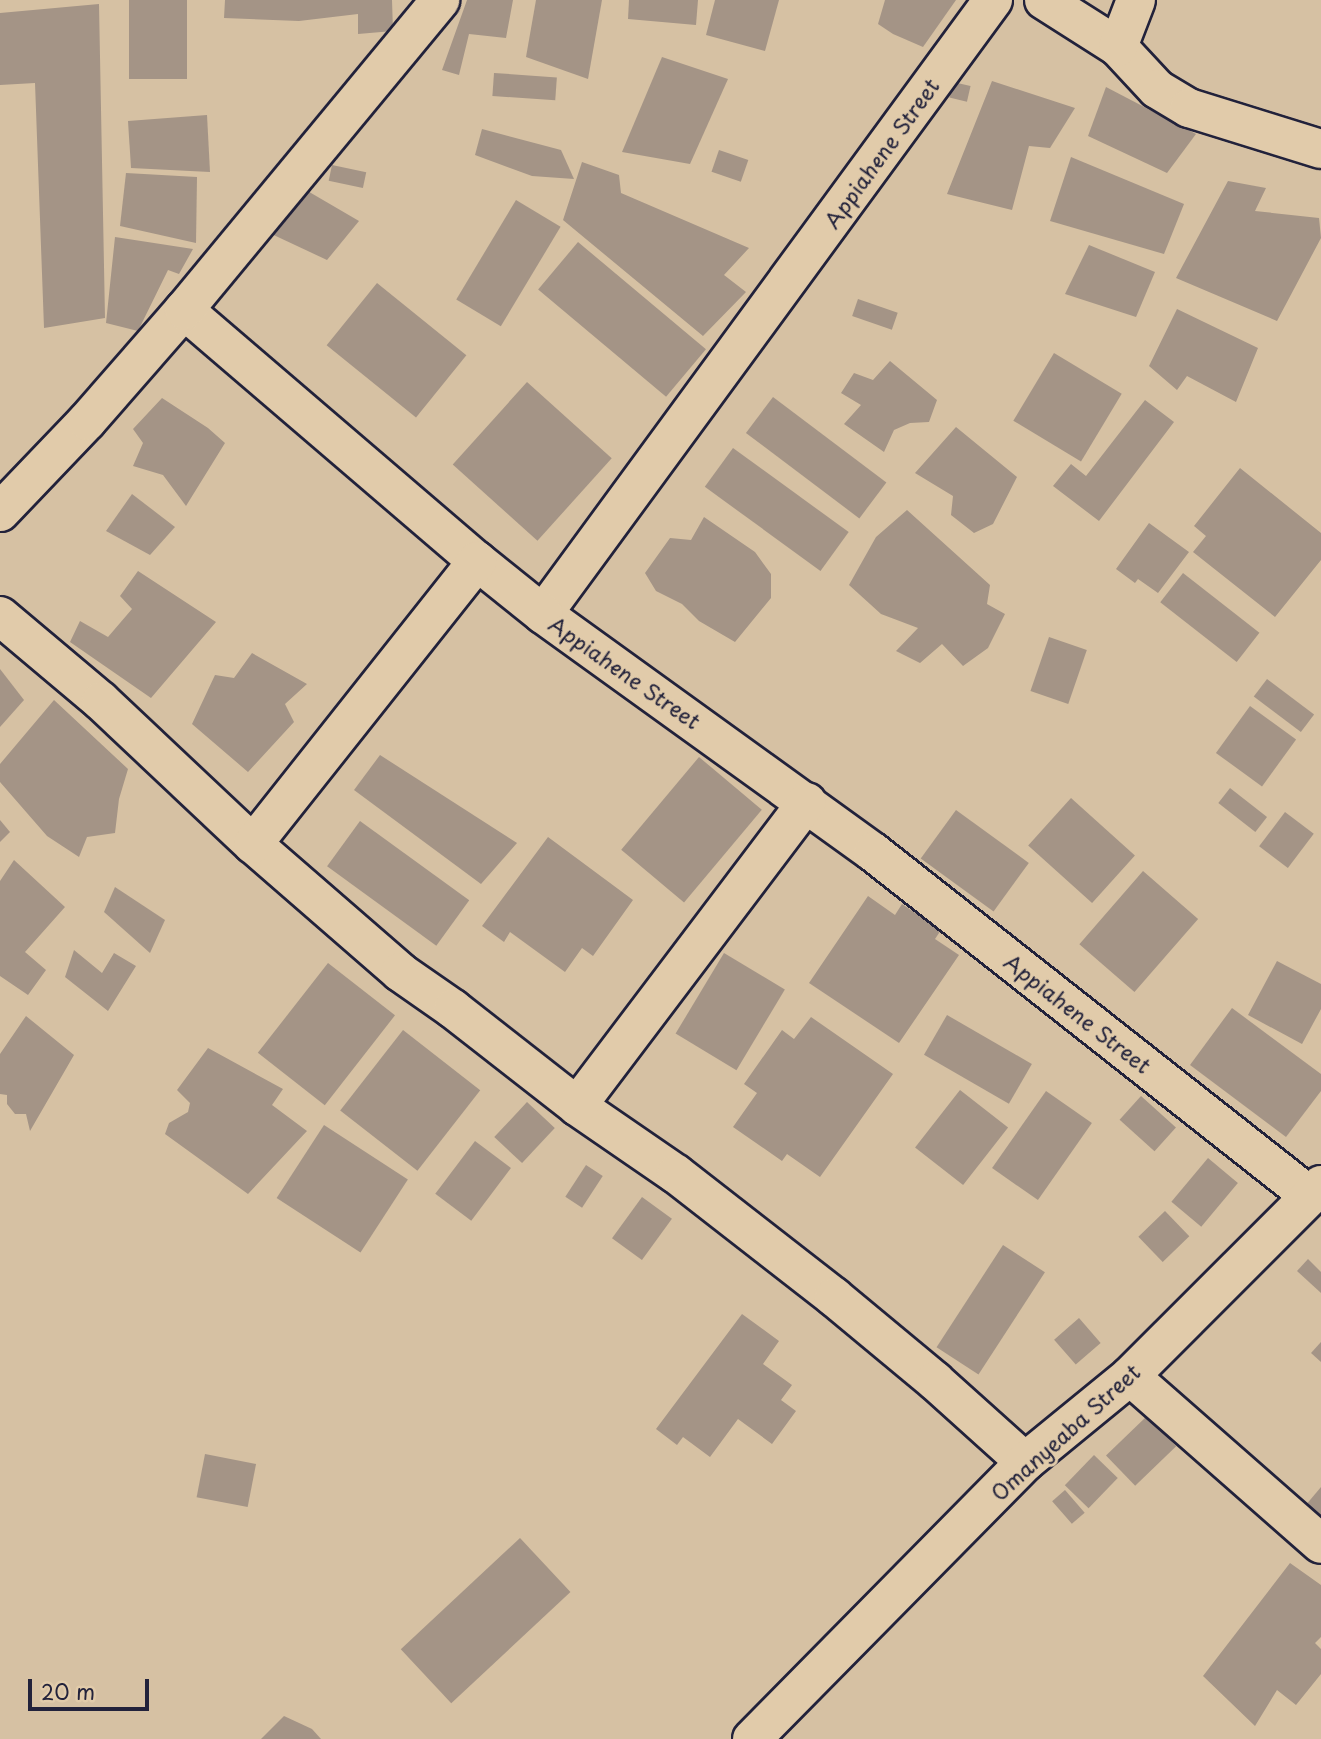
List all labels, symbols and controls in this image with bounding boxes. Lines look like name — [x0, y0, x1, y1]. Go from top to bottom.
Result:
street label: Appiahene Street — [818, 73, 944, 233]
street label: Appiahene Street — [544, 610, 706, 734]
street label: Appiahene Street — [1000, 948, 1156, 1078]
street label: Omanyeaba Street — [985, 1358, 1145, 1506]
scale bar — [32, 1666, 152, 1710]
text: 20 m — [41, 1675, 95, 1707]

